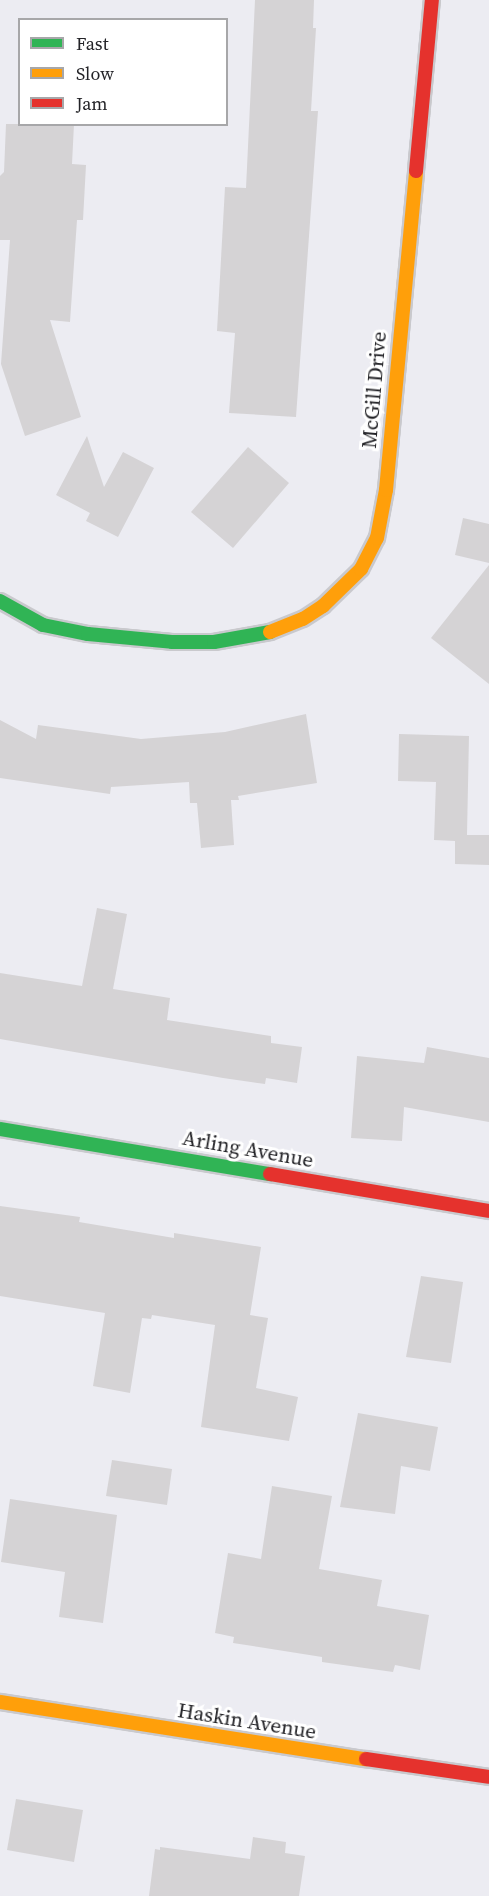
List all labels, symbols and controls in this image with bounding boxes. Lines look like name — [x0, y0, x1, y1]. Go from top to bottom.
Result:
legend — [18, 18, 228, 126]
text: Fast — [76, 31, 109, 56]
text: Slow — [76, 61, 114, 86]
text: Jam — [76, 91, 108, 116]
street label: McGill Drive — [356, 330, 392, 450]
street label: Arling Avenue — [181, 1125, 315, 1173]
street label: Haskin Avenue — [176, 1698, 318, 1744]

